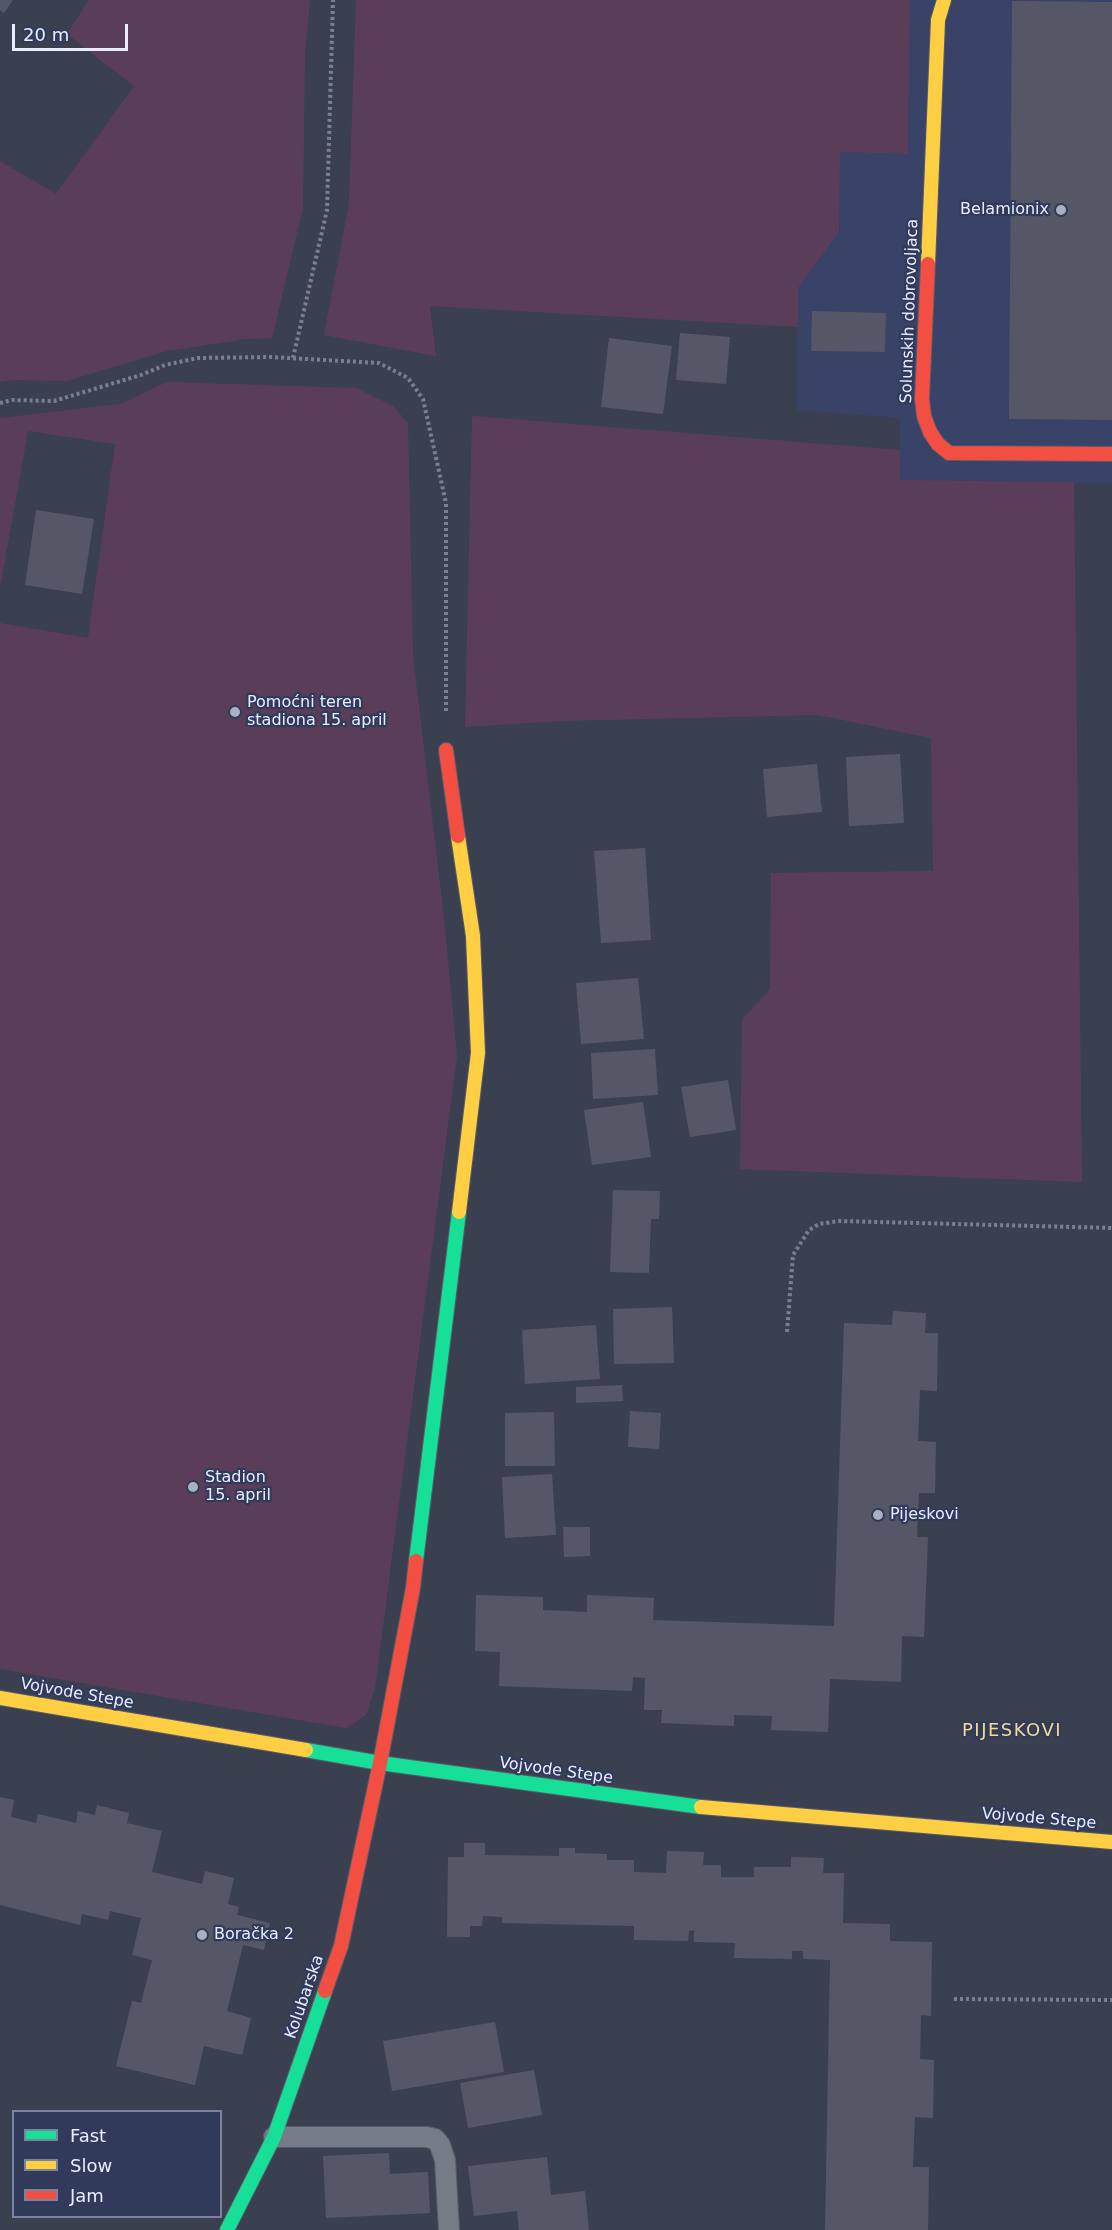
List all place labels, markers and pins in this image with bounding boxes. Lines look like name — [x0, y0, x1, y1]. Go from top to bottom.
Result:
place label: Belamionix — [960, 200, 1049, 220]
marker: Belamionix — [1054, 203, 1068, 217]
place label: Pomoćni teren stadiona 15. april — [247, 693, 387, 731]
marker: Pomoćni teren stadiona 15. april — [228, 705, 242, 719]
place label: Stadion 15. april — [205, 1468, 271, 1506]
marker: Stadion 15. april — [186, 1480, 200, 1494]
place label: Pijeskovi — [890, 1505, 959, 1525]
marker: Pijeskovi — [871, 1508, 885, 1522]
place label: Boračka 2 — [214, 1925, 294, 1945]
marker: Boračka 2 — [195, 1928, 209, 1942]

